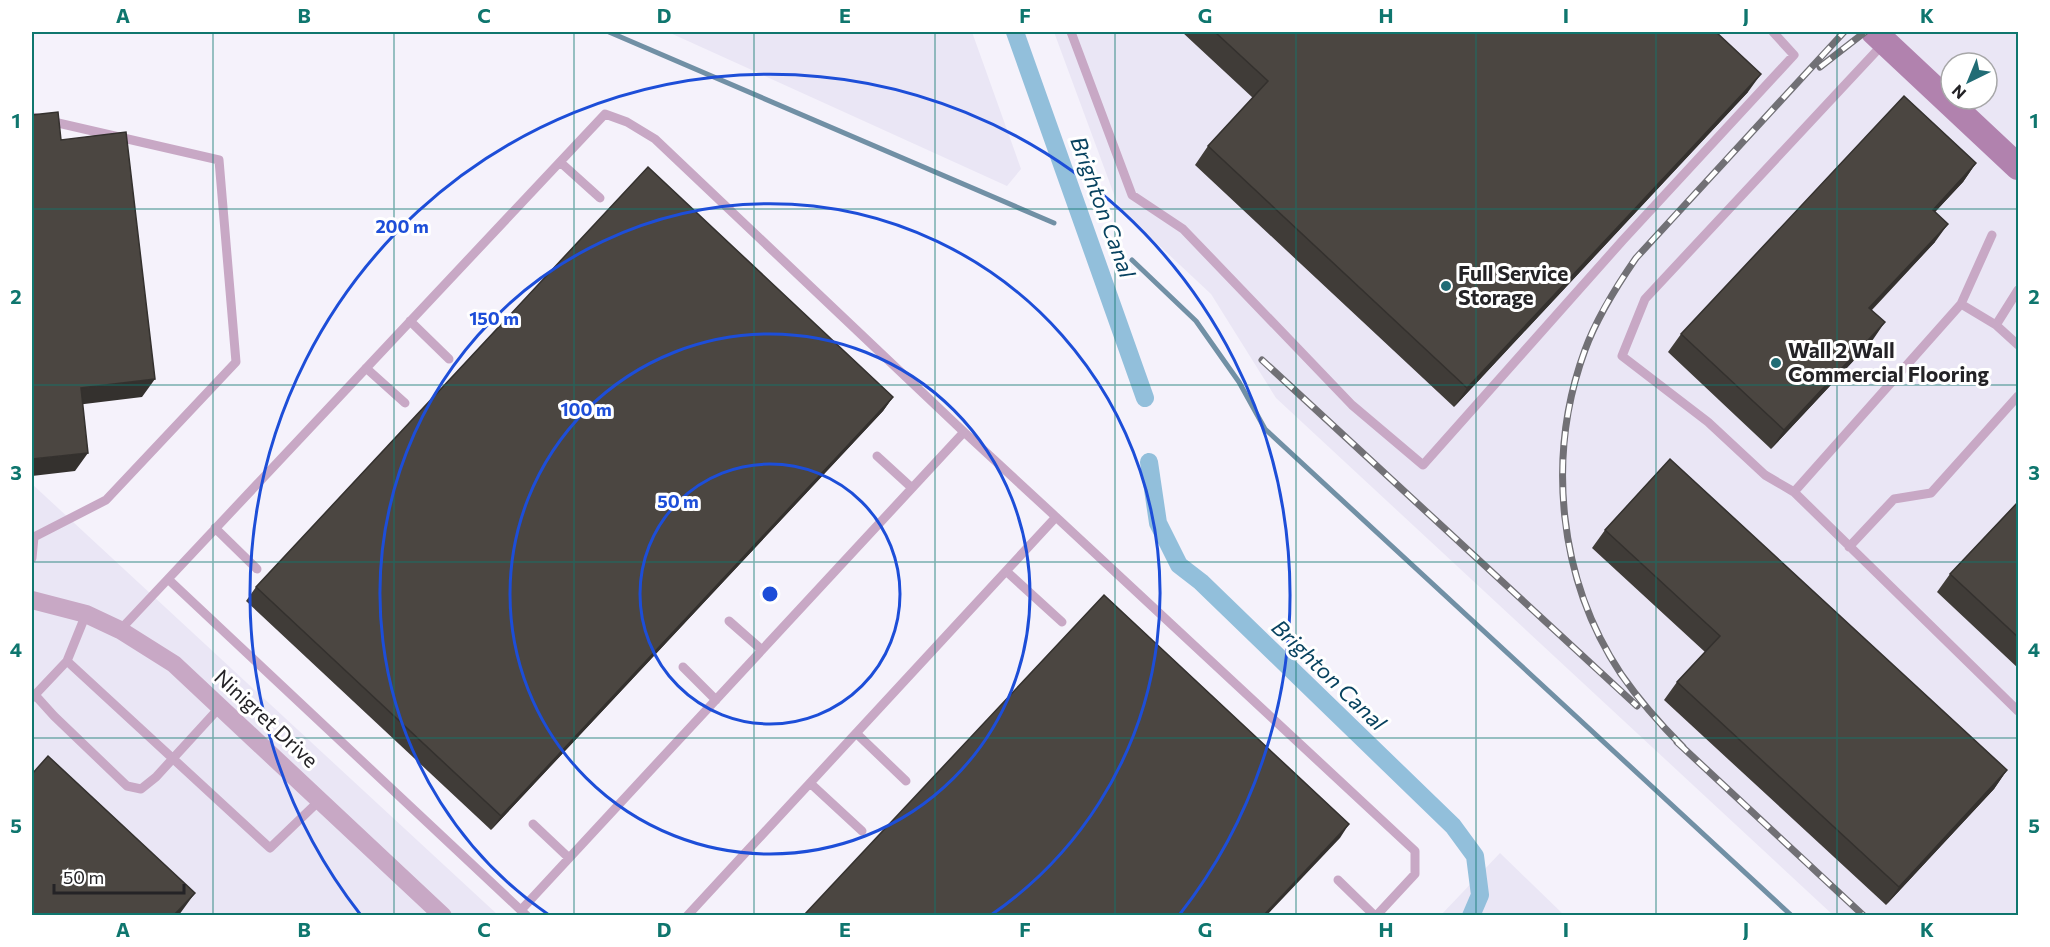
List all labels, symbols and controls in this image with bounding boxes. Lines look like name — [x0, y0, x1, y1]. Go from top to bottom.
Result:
text: A — [116, 3, 130, 27]
text: B — [297, 3, 311, 27]
text: C — [477, 3, 491, 27]
text: D — [657, 3, 671, 27]
text: E — [839, 3, 851, 27]
text: F — [1019, 3, 1031, 27]
text: G — [1198, 3, 1212, 27]
text: H — [1379, 3, 1394, 27]
text: I — [1563, 3, 1569, 27]
text: J — [1743, 3, 1749, 27]
text: K — [1920, 3, 1934, 27]
north arrow — [1939, 51, 1999, 111]
text: N — [1948, 81, 1969, 103]
text: 1 — [11, 108, 21, 132]
text: 1 — [2029, 108, 2039, 132]
water label: Brighton Canal — [1065, 133, 1142, 281]
text: 200 m — [375, 215, 429, 237]
place label: Full Service Storage — [1458, 260, 1568, 309]
marker: Full Service Storage — [1439, 279, 1453, 293]
text: 2 — [10, 284, 22, 308]
text: 2 — [2028, 284, 2040, 308]
text: 150 m — [469, 307, 519, 329]
place label: Wall 2 Wall Commercial Flooring — [1788, 337, 1989, 386]
marker: Wall 2 Wall Commercial Flooring — [1769, 356, 1783, 370]
text: 100 m — [560, 398, 612, 420]
text: 3 — [10, 460, 22, 484]
text: 3 — [2028, 460, 2040, 484]
text: 50 m — [657, 490, 699, 512]
centre of rings — [760, 584, 780, 604]
water label: Brighton Canal — [1267, 613, 1392, 736]
text: 4 — [10, 637, 22, 661]
text: 4 — [2028, 637, 2040, 661]
street label: Ninigret Drive — [210, 664, 324, 772]
text: 5 — [10, 813, 22, 837]
text: 5 — [2028, 813, 2040, 837]
scale bar — [54, 857, 184, 895]
text: 50 m — [63, 866, 104, 888]
text: A — [116, 917, 130, 941]
text: B — [297, 917, 311, 941]
text: C — [477, 917, 491, 941]
text: D — [657, 917, 671, 941]
text: E — [839, 917, 851, 941]
text: F — [1019, 917, 1031, 941]
text: G — [1198, 917, 1212, 941]
text: H — [1379, 917, 1394, 941]
text: I — [1563, 917, 1569, 941]
text: J — [1743, 917, 1749, 941]
text: K — [1920, 917, 1934, 941]

